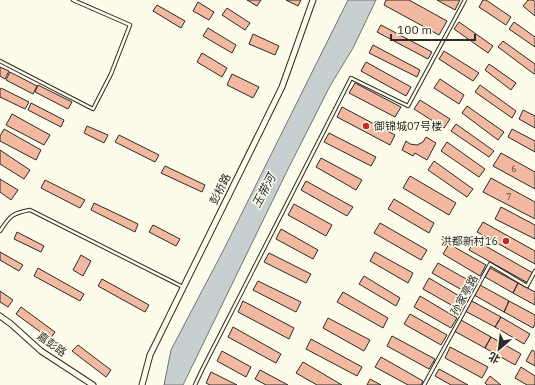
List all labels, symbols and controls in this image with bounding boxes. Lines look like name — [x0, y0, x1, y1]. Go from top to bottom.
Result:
scale bar — [391, 16, 475, 42]
text: 100 m — [397, 22, 432, 37]
place label: 御锦城07号楼 — [373, 119, 442, 133]
marker: 御锦城07号楼 — [361, 121, 371, 131]
house number: 6 — [511, 163, 517, 174]
water label: 玉带河 — [248, 170, 280, 210]
street label: 彭桥路 — [206, 171, 234, 207]
house number: 7 — [506, 191, 512, 202]
place label: 洪都新村16 — [441, 234, 498, 248]
marker: 洪都新村16 — [501, 236, 511, 246]
street label: 孙家亭路 — [447, 272, 481, 318]
street label: 嘉彭路 — [35, 329, 69, 359]
north arrow — [479, 329, 519, 369]
text: 北 — [486, 349, 502, 367]

